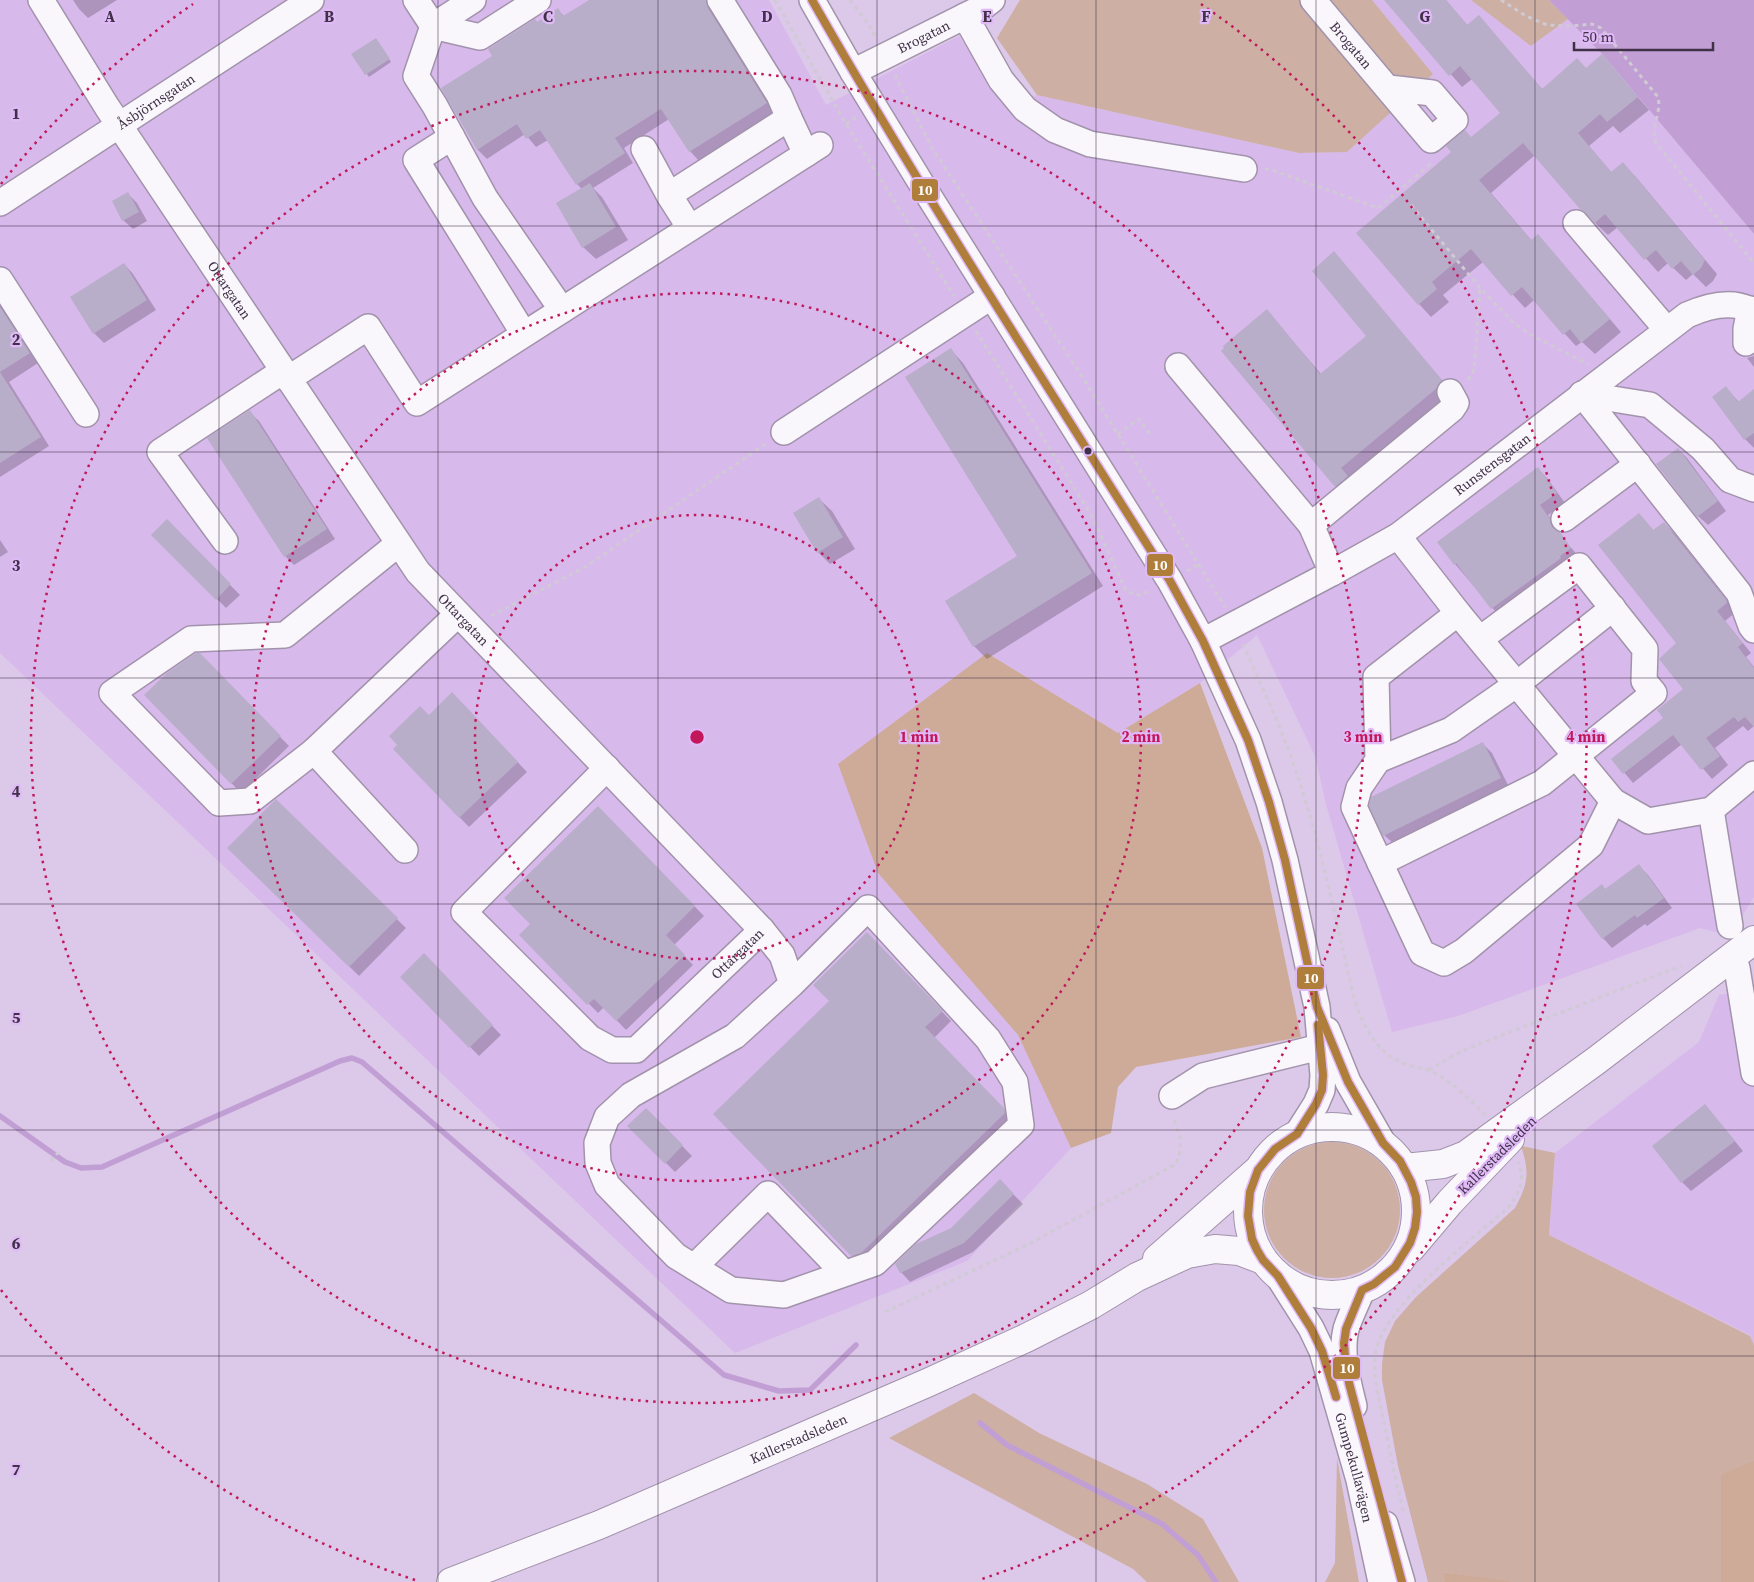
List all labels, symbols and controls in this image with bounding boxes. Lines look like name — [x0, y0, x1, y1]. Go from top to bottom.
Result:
text: A — [105, 5, 116, 27]
text: B — [324, 5, 335, 27]
text: C — [543, 5, 553, 27]
text: D — [761, 5, 773, 27]
text: E — [982, 5, 992, 27]
text: F — [1201, 5, 1211, 27]
text: G — [1420, 5, 1431, 27]
street label: Brogatan — [894, 15, 954, 58]
street label: Brogatan — [1325, 17, 1377, 74]
scale bar — [1574, 20, 1713, 52]
text: 50 m — [1582, 26, 1614, 47]
street label: Åsbjörnsgatan — [113, 68, 199, 134]
text: 1 — [12, 102, 20, 124]
line badge: 10 — [911, 178, 939, 202]
text: 10 — [917, 180, 933, 200]
street label: Ottargatan — [203, 257, 256, 324]
text: 2 — [12, 328, 21, 350]
street label: Runstensgatan — [1449, 428, 1535, 500]
unlabelled marker — [1083, 446, 1093, 456]
line badge: 10 — [1146, 553, 1174, 577]
text: 3 — [12, 554, 21, 576]
text: 10 — [1152, 555, 1168, 575]
street label: Ottargatan — [433, 589, 494, 651]
text: 1 min — [900, 726, 938, 747]
text: 2 min — [1122, 726, 1160, 747]
text: 3 min — [1344, 726, 1382, 747]
text: 4 min — [1567, 726, 1605, 747]
centre of rings — [688, 728, 706, 746]
text: 4 — [12, 780, 21, 802]
street label: Ottargatan — [706, 923, 768, 984]
line badge: 10 — [1296, 966, 1325, 990]
text: 10 — [1303, 968, 1319, 988]
text: 5 — [12, 1006, 21, 1028]
street label: Kallerstadsleden — [1453, 1111, 1541, 1199]
text: 6 — [12, 1232, 21, 1254]
line badge: 10 — [1332, 1356, 1361, 1380]
text: 10 — [1339, 1358, 1355, 1378]
street label: Kallerstadsleden — [747, 1409, 851, 1469]
street label: Gumpekullavägen — [1330, 1410, 1378, 1525]
text: 7 — [12, 1458, 21, 1480]

